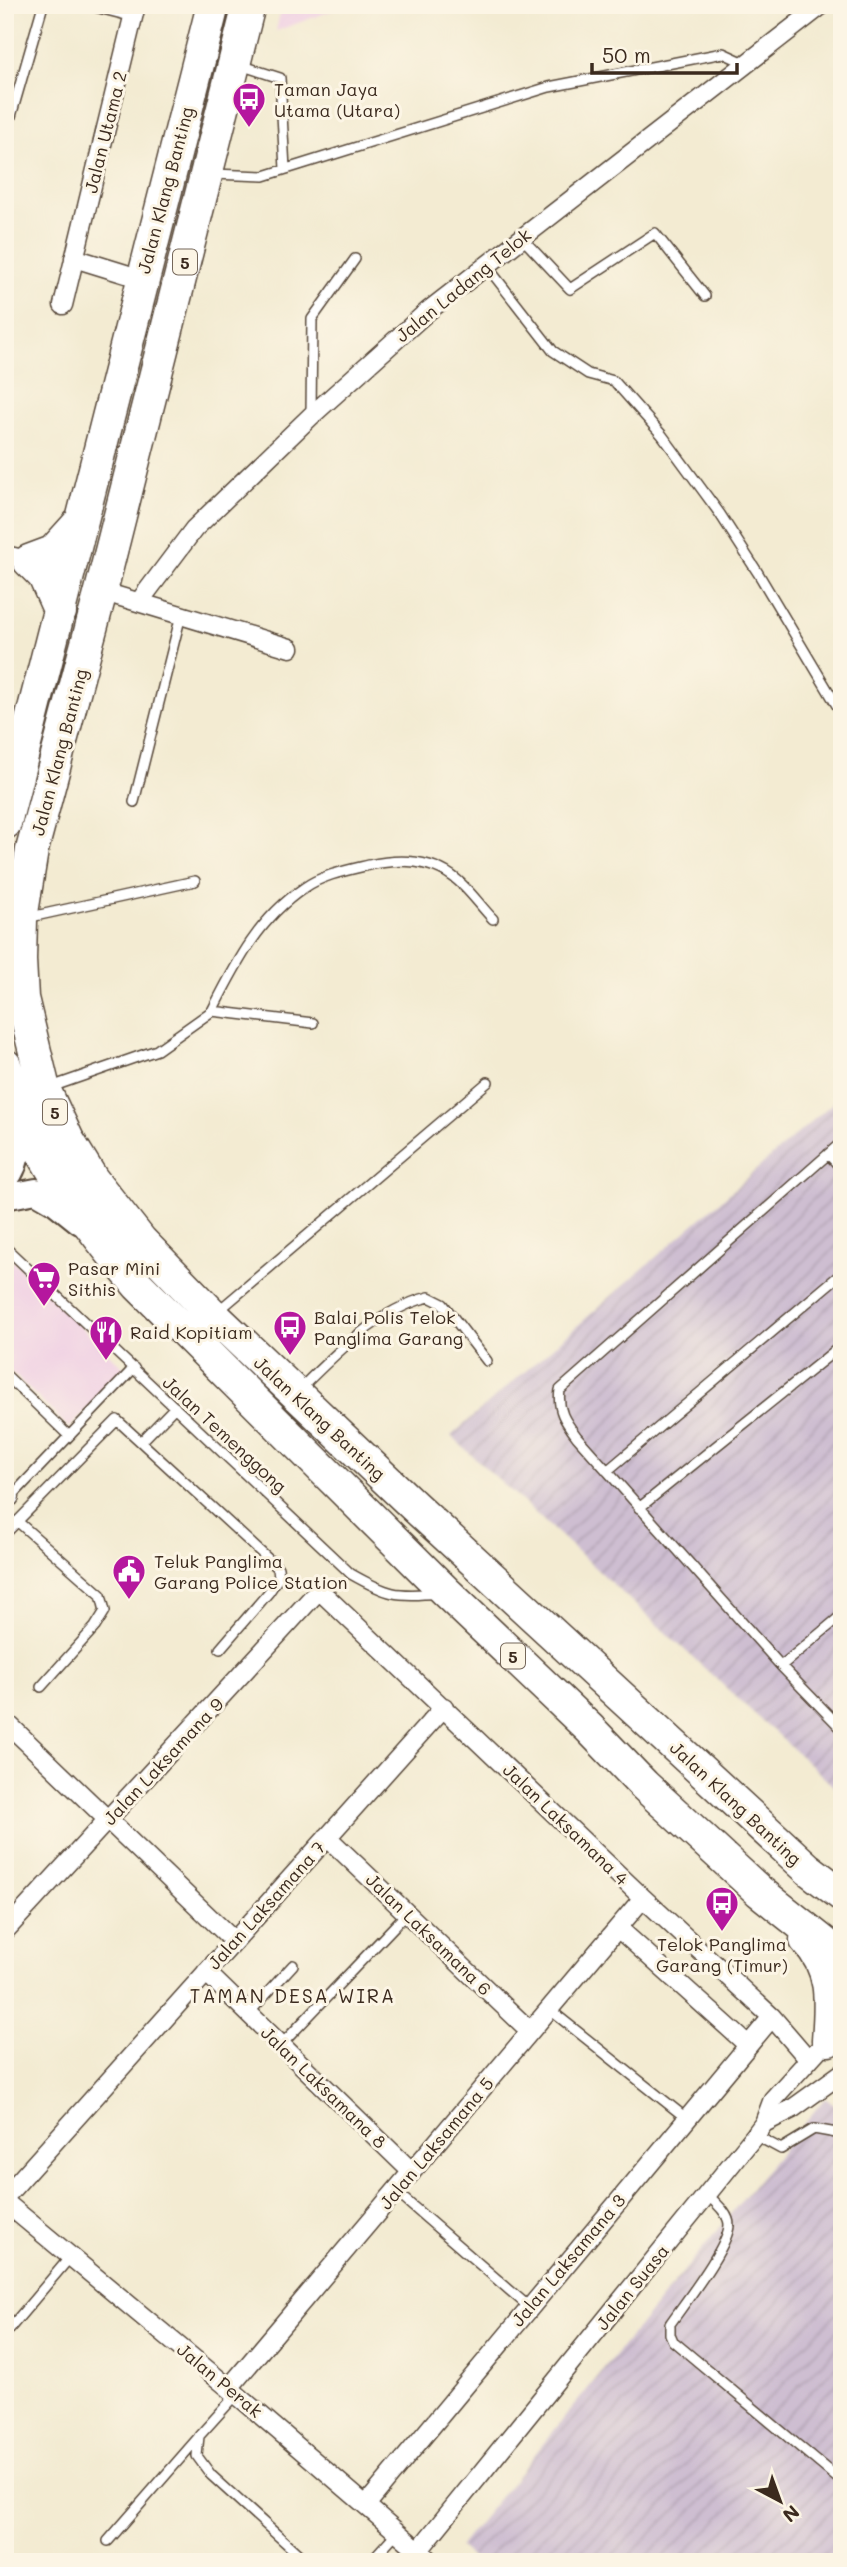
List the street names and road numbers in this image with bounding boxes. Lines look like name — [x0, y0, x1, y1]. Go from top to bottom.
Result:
street label: Jalan Utama 2 — [78, 68, 132, 196]
street label: Jalan Klang Banting — [131, 104, 199, 276]
street label: Jalan Ladang Telok — [390, 223, 536, 347]
road number: 5 — [173, 250, 197, 274]
street label: Jalan Klang Banting — [25, 666, 93, 838]
road number: 5 — [43, 1100, 67, 1124]
street label: Jalan Klang Banting — [249, 1351, 391, 1485]
street label: Jalan Temenggong — [158, 1370, 292, 1498]
road number: 5 — [501, 1644, 525, 1668]
street label: Jalan Laksamana 9 — [98, 1692, 229, 1830]
street label: Jalan Klang Banting — [665, 1736, 807, 1870]
street label: Jalan Laksamana 4 — [498, 1758, 634, 1891]
street label: Jalan Laksamana 7 — [202, 1836, 330, 1974]
street label: Jalan Laksamana 6 — [361, 1868, 497, 2000]
street label: Jalan Laksamana 8 — [256, 2021, 392, 2153]
street label: Jalan Laksamana 5 — [374, 2072, 498, 2214]
street label: Jalan Laksamana 3 — [506, 2189, 630, 2331]
street label: Jalan Suasa — [590, 2239, 674, 2335]
street label: Jalan Perak — [172, 2337, 268, 2423]

